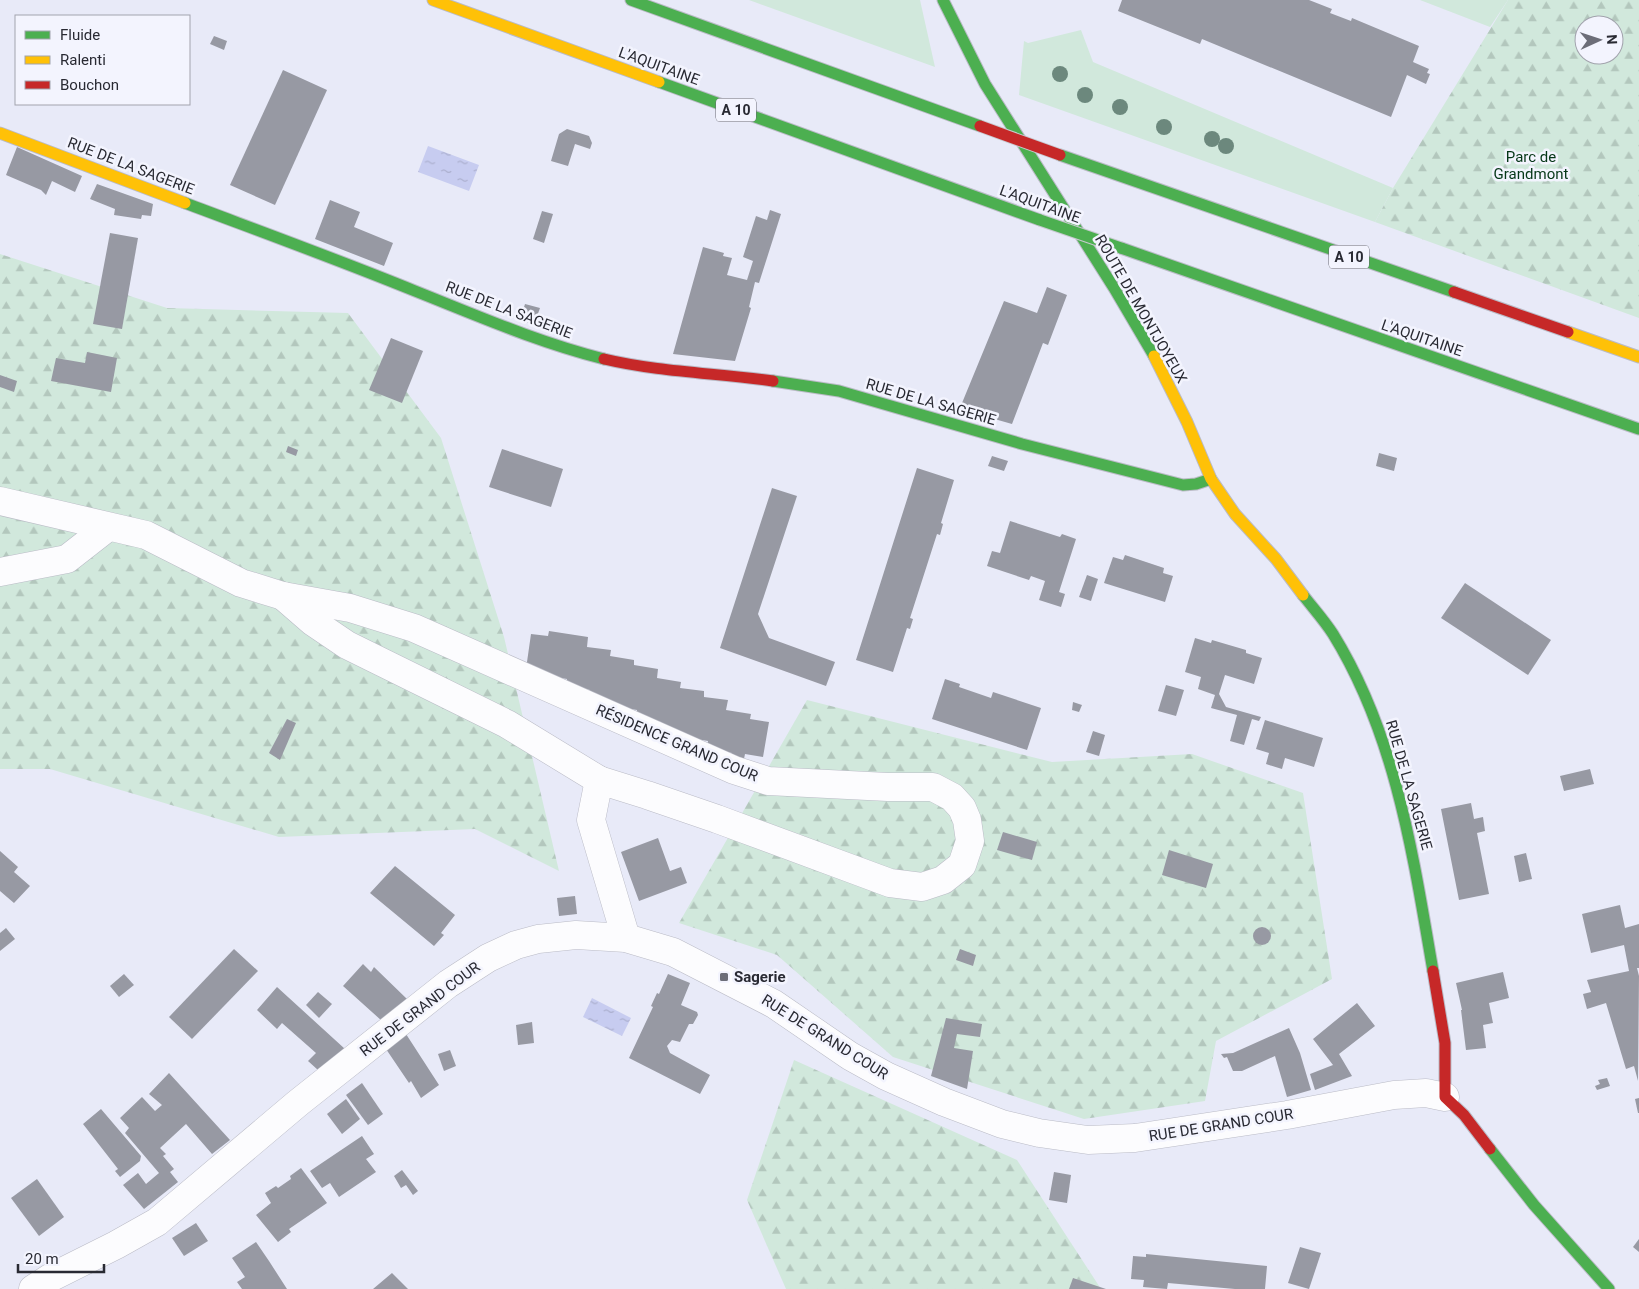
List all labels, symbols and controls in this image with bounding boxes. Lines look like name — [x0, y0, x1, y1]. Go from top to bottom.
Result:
legend — [15, 15, 190, 105]
north arrow — [1574, 15, 1624, 65]
text: Fluide — [60, 26, 100, 44]
text: N — [1604, 34, 1620, 45]
street label: L'AQUITAINE — [616, 43, 702, 89]
text: Ralenti — [60, 51, 106, 69]
text: Bouchon — [60, 76, 119, 94]
road number: A 10 — [716, 98, 756, 122]
street label: RUE DE LA SAGERIE — [65, 134, 197, 199]
park label: Parc de Grandmont — [1494, 148, 1568, 183]
street label: L'AQUITAINE — [997, 181, 1083, 227]
street label: ROUTE DE MONTJOYEUX — [1091, 231, 1191, 387]
road number: A 10 — [1329, 246, 1369, 268]
street label: RUE DE LA SAGERIE — [443, 278, 575, 343]
street label: L'AQUITAINE — [1379, 316, 1466, 360]
street label: RUE DE LA SAGERIE — [864, 375, 998, 429]
street label: RÉSIDENCE GRAND COUR — [593, 701, 761, 785]
street label: RUE DE LA SAGERIE — [1382, 718, 1436, 852]
street label: RUE DE GRAND COUR — [356, 958, 484, 1060]
place label: Sagerie — [734, 968, 786, 986]
marker: Sagerie — [718, 971, 730, 983]
street label: RUE DE GRAND COUR — [758, 991, 892, 1083]
street label: RUE DE GRAND COUR — [1148, 1105, 1294, 1145]
scale bar — [18, 1242, 104, 1274]
text: 20 m — [25, 1250, 59, 1268]

